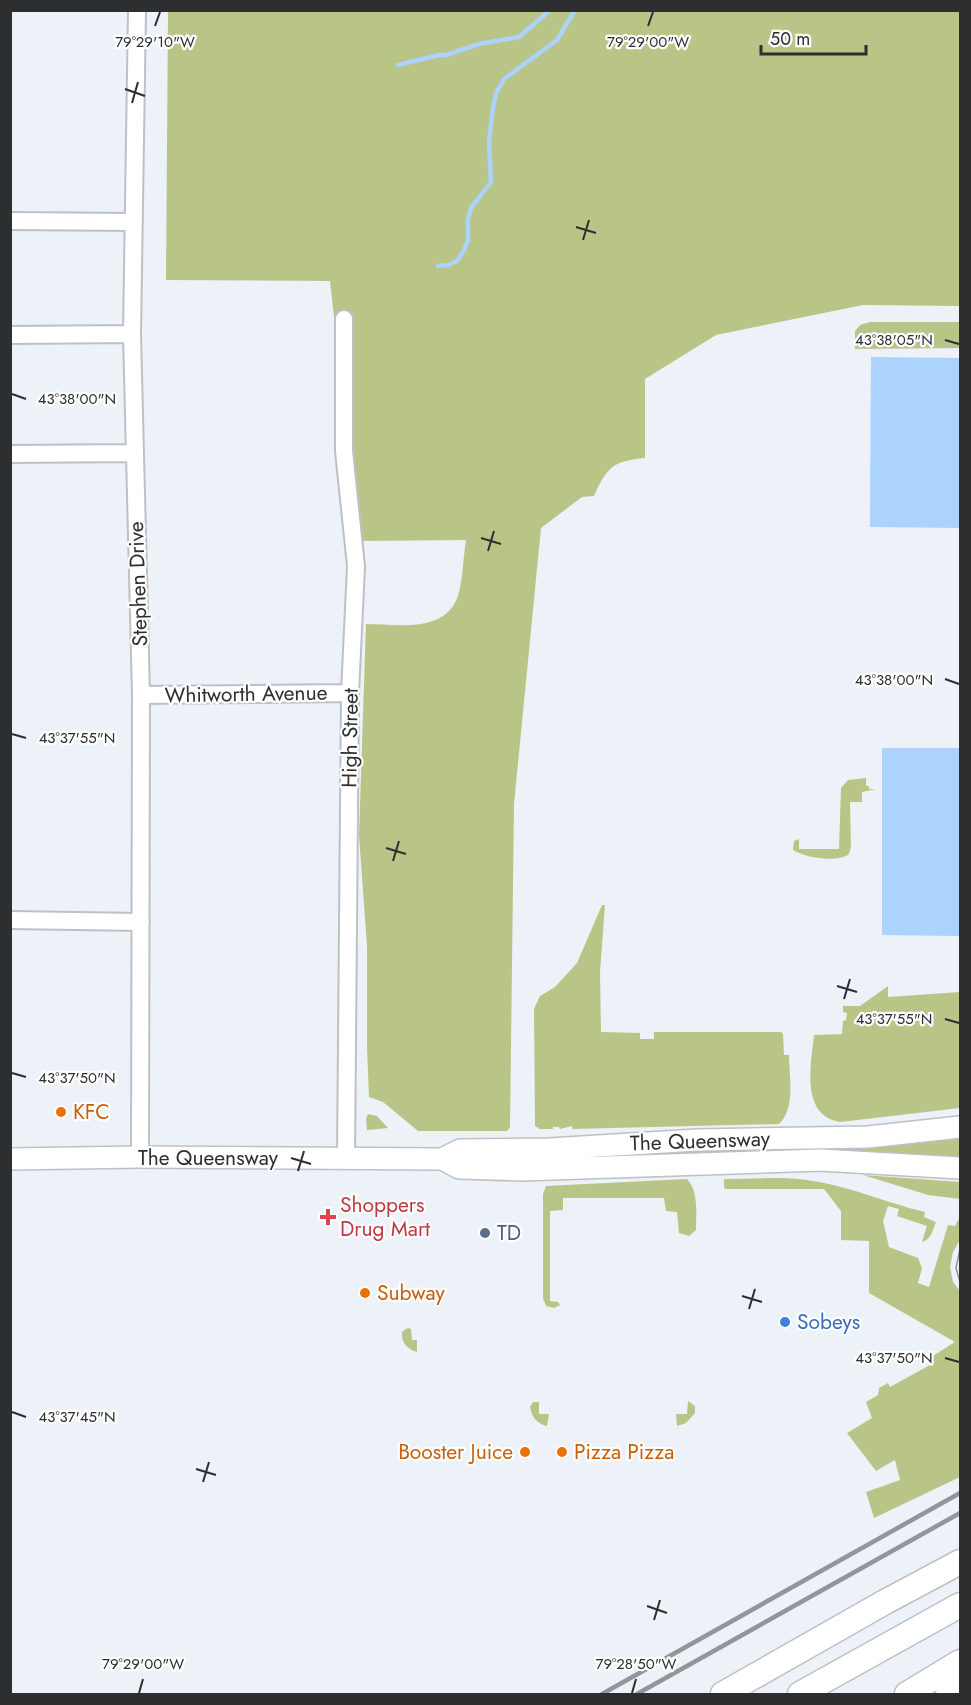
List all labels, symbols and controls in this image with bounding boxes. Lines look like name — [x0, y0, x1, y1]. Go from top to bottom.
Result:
scale bar — [761, 18, 866, 56]
text: 50 m — [770, 26, 810, 52]
text: 79°29'10"W — [115, 31, 195, 53]
text: 79°29'00"W — [607, 31, 689, 53]
text: 43°38'05"N — [855, 329, 933, 351]
text: 43°38'00"N — [38, 388, 116, 410]
street label: Stephen Drive — [121, 521, 155, 647]
text: 43°38'00"N — [855, 669, 933, 691]
street label: Whitworth Avenue — [164, 678, 328, 710]
street label: High Street — [334, 688, 366, 788]
text: 43°37'55"N — [39, 727, 115, 749]
text: 43°37'55"N — [856, 1008, 932, 1030]
text: 43°37'50"N — [38, 1067, 116, 1089]
place label: KFC — [73, 1097, 110, 1127]
marker: KFC — [54, 1105, 68, 1119]
street label: The Queensway — [629, 1124, 771, 1158]
street label: The Queensway — [138, 1143, 279, 1173]
place label: Shoppers Drug Mart — [340, 1190, 430, 1244]
marker: Shoppers Drug Mart — [321, 1210, 335, 1224]
place label: TD — [497, 1218, 521, 1248]
marker: TD — [478, 1226, 492, 1240]
place label: Subway — [377, 1278, 445, 1308]
marker: Subway — [358, 1286, 372, 1300]
place label: Sobeys — [797, 1307, 860, 1337]
marker: Sobeys — [778, 1315, 792, 1329]
text: 43°37'50"N — [855, 1347, 933, 1369]
text: 43°37'45"N — [38, 1406, 116, 1428]
place label: Booster Juice — [398, 1437, 513, 1467]
place label: Pizza Pizza — [574, 1437, 674, 1467]
marker: Booster Juice — [518, 1445, 532, 1459]
marker: Pizza Pizza — [555, 1445, 569, 1459]
text: 79°29'00"W — [102, 1653, 184, 1675]
text: 79°28'50"W — [596, 1653, 677, 1675]

